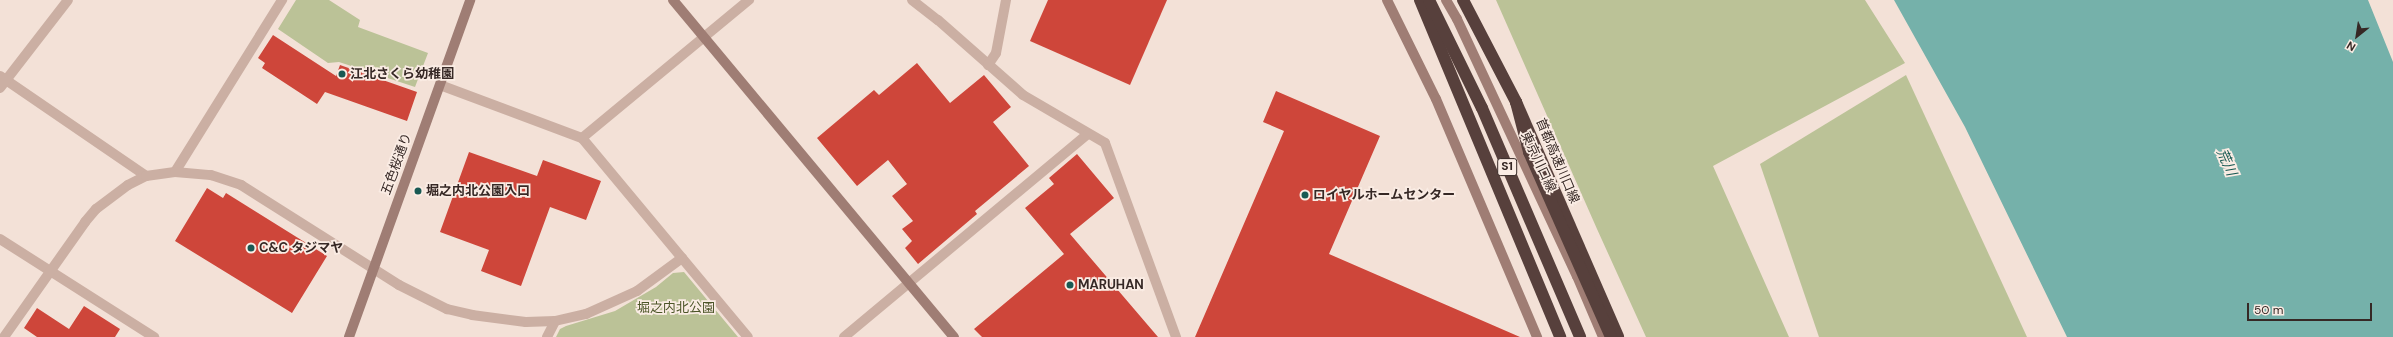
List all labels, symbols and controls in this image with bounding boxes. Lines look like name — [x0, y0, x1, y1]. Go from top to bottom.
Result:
north arrow — [2337, 16, 2377, 56]
text: N — [2344, 38, 2358, 54]
place label: 江北さくら幼稚園 — [350, 66, 454, 82]
marker: 江北さくら幼稚園 — [337, 69, 347, 79]
street label: 首都高速川口線 — [1532, 116, 1582, 206]
street label: 東京川口線 — [1517, 129, 1559, 195]
street label: 五色桜通り — [379, 131, 415, 197]
water label: 荒川 — [2214, 146, 2240, 178]
road number: S1 — [1497, 157, 1517, 177]
place label: 堀之内北公園入口 — [426, 183, 530, 199]
marker: 堀之内北公園入口 — [413, 186, 423, 196]
place label: ロイヤルホームセンター — [1313, 187, 1456, 203]
marker: ロイヤルホームセンター — [1300, 190, 1310, 200]
place label: C&C タジマヤ — [259, 240, 343, 256]
marker: C&C タジマヤ — [246, 243, 256, 253]
place label: MARUHAN — [1078, 277, 1144, 293]
marker: MARUHAN — [1065, 280, 1075, 290]
scale bar — [2249, 295, 2374, 321]
park label: 堀之内北公園 — [637, 300, 715, 316]
text: 50 m — [2254, 302, 2283, 318]

